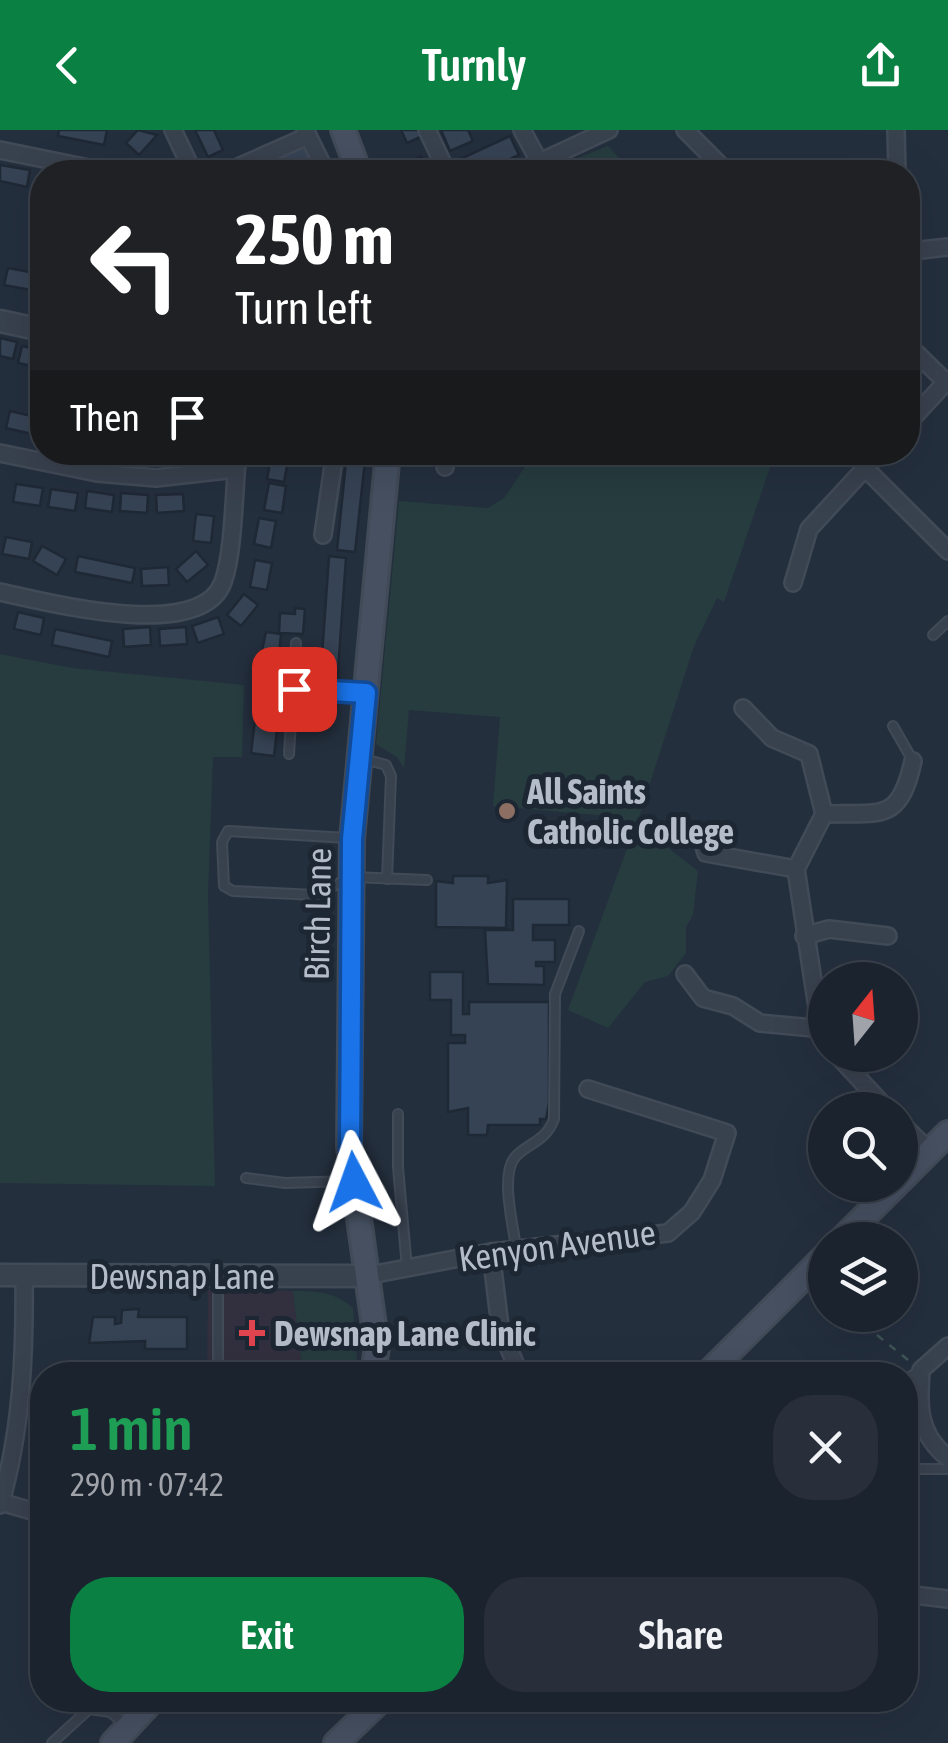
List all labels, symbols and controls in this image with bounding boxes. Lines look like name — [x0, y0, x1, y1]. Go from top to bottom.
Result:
icon: back — [40, 38, 95, 93]
icon: share — [853, 38, 908, 93]
text: Turnly — [422, 39, 526, 91]
text: 250 m — [235, 199, 394, 279]
icon: left — [70, 200, 200, 330]
text: Turn left — [235, 282, 373, 334]
icon: arrive — [160, 390, 215, 445]
text: Then — [70, 396, 140, 439]
pin — [252, 647, 337, 732]
icon: arrive — [267, 662, 322, 717]
place label: All Saints Catholic College — [526, 771, 734, 851]
marker: All Saints Catholic College — [496, 800, 518, 822]
street label: Birch Lane — [296, 847, 338, 981]
north arrow — [808, 962, 918, 1072]
map controls — [808, 962, 918, 1332]
button: search — [808, 1092, 918, 1202]
position arrow — [302, 1130, 406, 1234]
street label: Kenyon Avenue — [456, 1211, 658, 1279]
button: layers — [808, 1222, 918, 1332]
street label: Dewsnap Lane — [89, 1256, 275, 1296]
place label: Dewsnap Lane Clinic — [274, 1313, 536, 1353]
marker: Dewsnap Lane Clinic — [239, 1320, 265, 1346]
text: 1 min — [70, 1394, 193, 1463]
button: close — [773, 1395, 878, 1500]
text: 290 m · 07:42 — [70, 1466, 224, 1503]
button: Exit — [70, 1577, 464, 1692]
button: Share — [484, 1577, 878, 1692]

